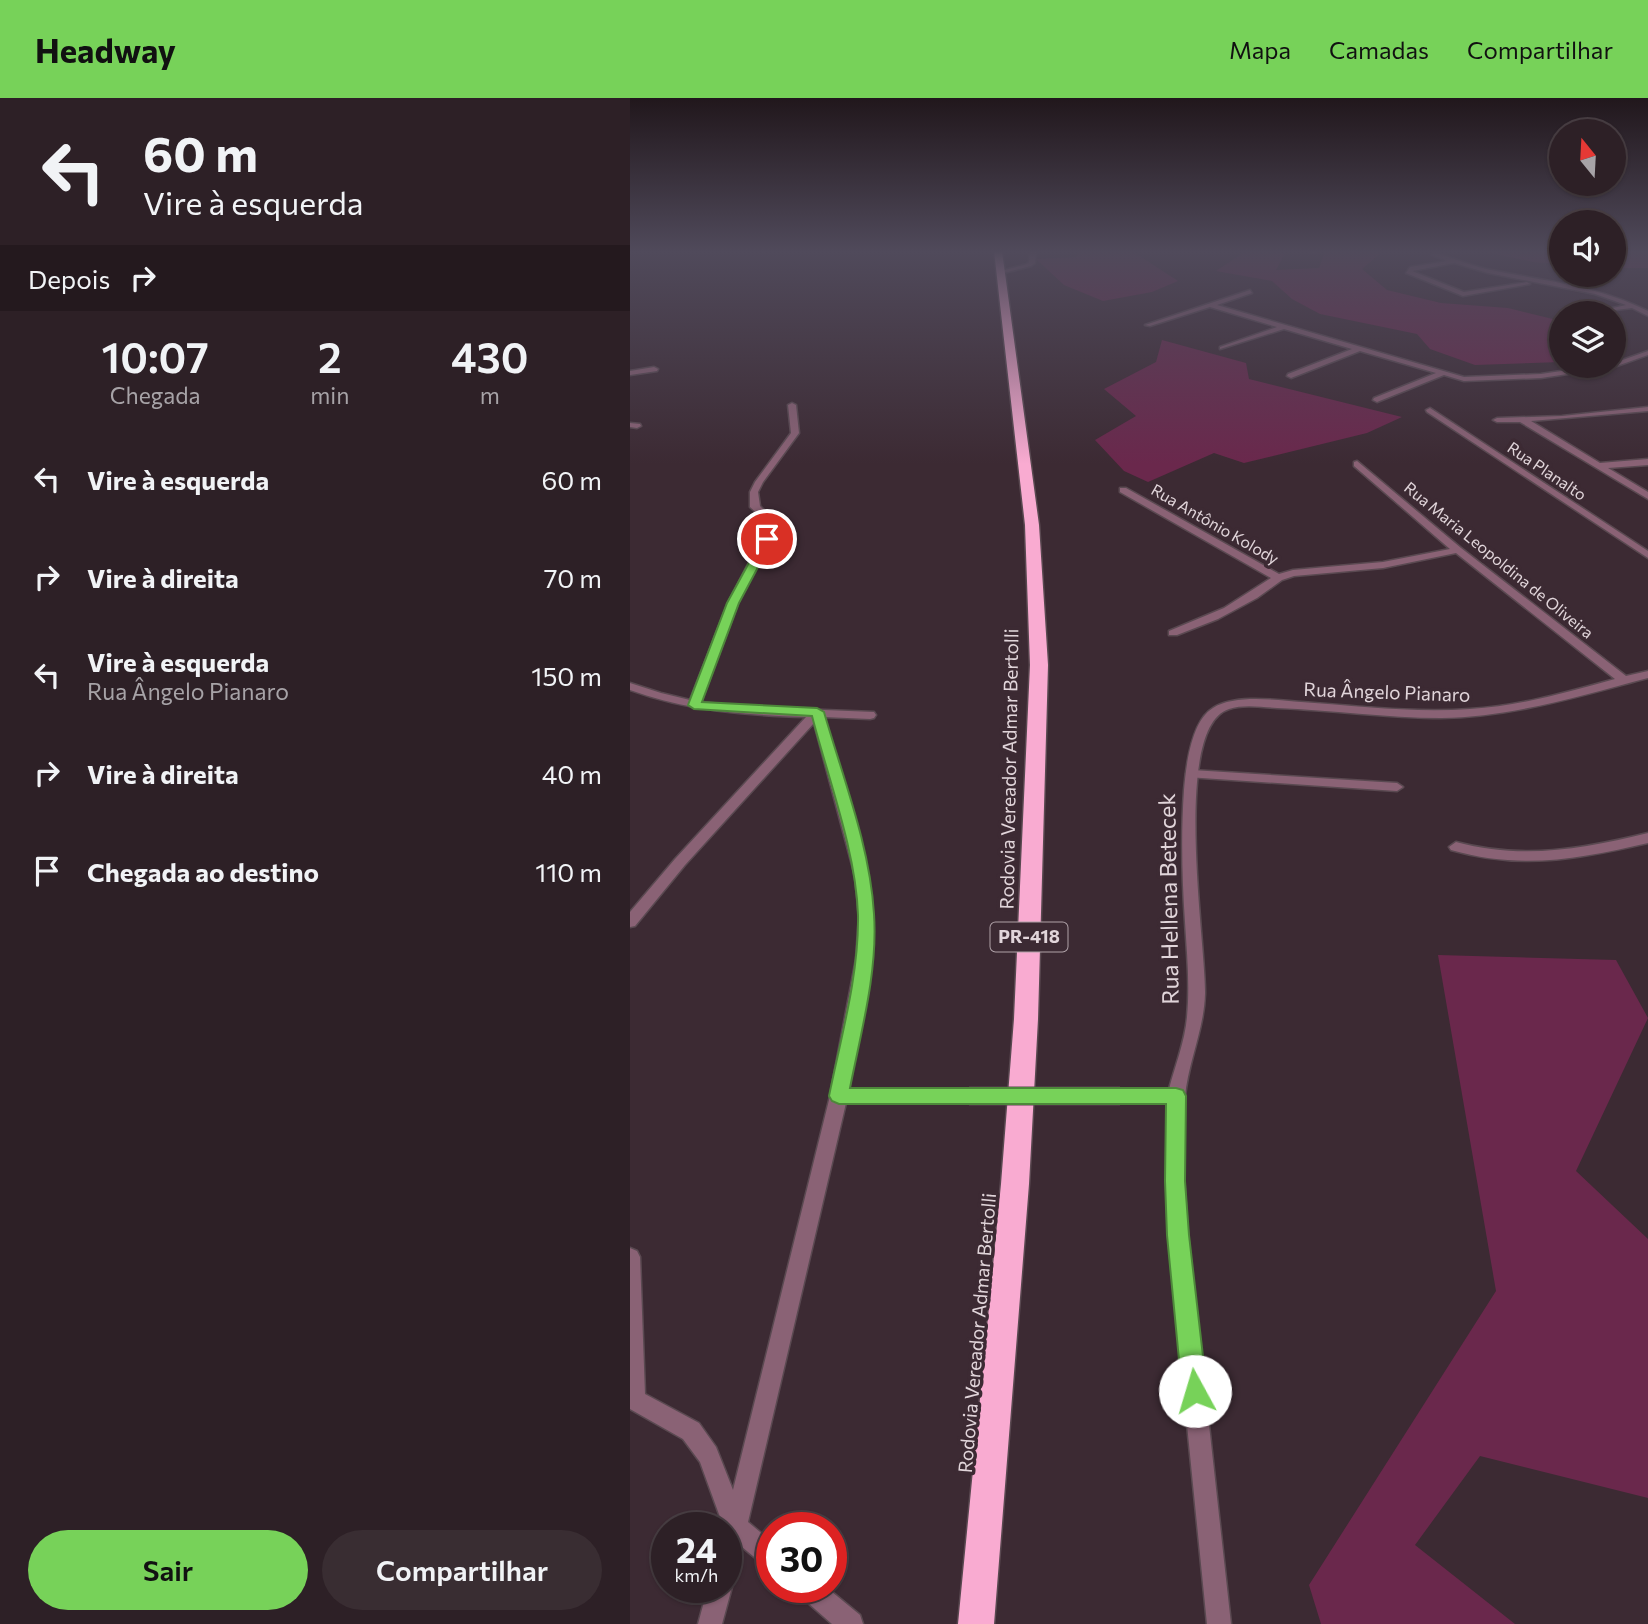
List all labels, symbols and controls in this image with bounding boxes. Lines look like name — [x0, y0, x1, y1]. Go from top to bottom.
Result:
text: Headway — [35, 29, 176, 70]
text: Mapa — [1229, 35, 1291, 64]
text: Camadas — [1329, 35, 1429, 64]
text: Compartilhar — [1467, 35, 1613, 64]
north arrow — [1549, 119, 1626, 196]
map controls — [1549, 119, 1626, 378]
text: 60 m — [143, 122, 258, 182]
icon: left — [28, 126, 119, 217]
text: Vire à esquerda — [143, 182, 364, 222]
button: sound — [1549, 210, 1626, 287]
icon: right — [124, 259, 162, 297]
text: Depois — [28, 263, 110, 294]
button: layers — [1549, 301, 1626, 378]
text: 10:07 — [101, 330, 209, 382]
text: 2 — [318, 330, 342, 382]
text: 430 — [451, 330, 529, 382]
text: Chegada — [110, 381, 200, 409]
text: min — [310, 381, 349, 409]
text: m — [480, 381, 500, 409]
street label: Rua Planalto — [1504, 437, 1590, 504]
icon: left — [28, 460, 66, 498]
text: Vire à esquerda — [87, 464, 269, 495]
text: 60 m — [542, 464, 602, 495]
street label: Rua Maria Leopoldina de Oliveira — [1401, 477, 1598, 642]
street label: Rua Antônio Kolody — [1148, 479, 1282, 568]
pin — [737, 509, 797, 569]
icon: arrive — [748, 520, 786, 558]
icon: right — [28, 558, 66, 596]
text: Vire à direita — [87, 562, 239, 593]
text: 70 m — [544, 562, 602, 593]
street label: Rodovia Vereador Admar Bertolli — [995, 628, 1022, 910]
text: Vire à esquerda — [87, 646, 269, 677]
icon: left — [28, 656, 66, 694]
text: 150 m — [531, 660, 602, 691]
text: Rua Ângelo Pianaro — [87, 677, 289, 705]
street label: Rua Ângelo Pianaro — [1303, 677, 1471, 706]
icon: right — [28, 754, 66, 792]
text: Vire à direita — [87, 758, 239, 789]
text: 40 m — [542, 758, 602, 789]
street label: Rua Hellena Betecek — [1152, 792, 1184, 1005]
icon: arrive — [28, 852, 66, 890]
text: Chegada ao destino — [87, 856, 319, 887]
text: 110 m — [535, 856, 602, 887]
road number: PR-418 — [990, 922, 1068, 952]
street label: Rodovia Vereador Admar Bertolli — [953, 1192, 1000, 1474]
position arrow — [1158, 1354, 1232, 1428]
speed limit sign: 30 — [756, 1512, 847, 1603]
text: 24 — [676, 1527, 717, 1570]
button: Sair — [28, 1530, 308, 1610]
button: Compartilhar — [322, 1530, 602, 1610]
text: km/h — [675, 1564, 718, 1586]

